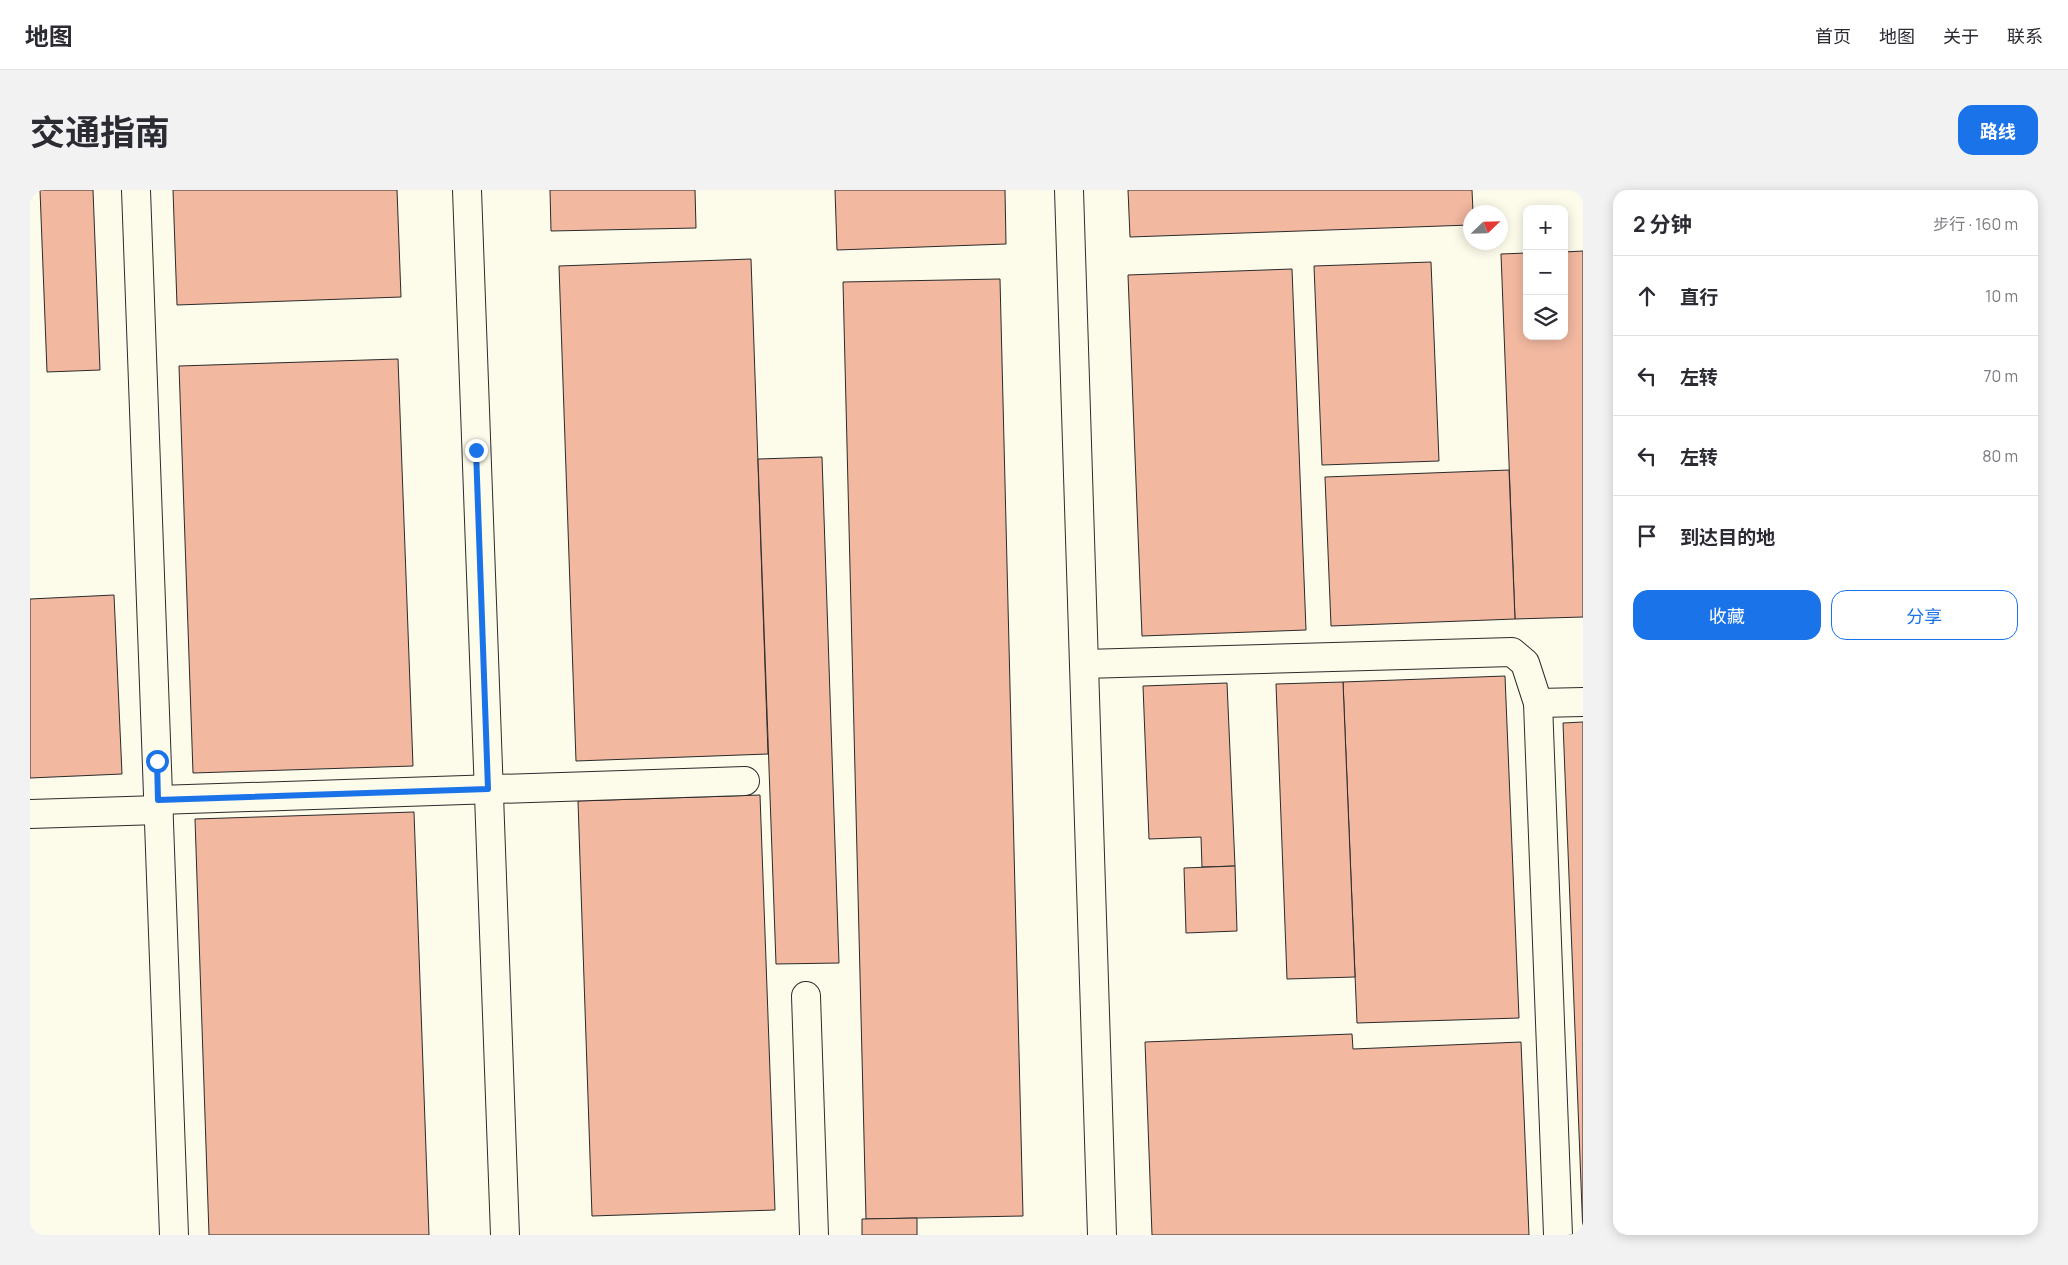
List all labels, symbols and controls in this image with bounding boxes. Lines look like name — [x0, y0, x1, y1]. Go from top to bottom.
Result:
text: 地图 — [25, 19, 73, 52]
text: 首页 — [1815, 24, 1851, 48]
text: 地图 — [1879, 24, 1915, 48]
text: 关于 — [1943, 24, 1979, 48]
text: 联系 — [2007, 24, 2043, 48]
button: 路线 — [1958, 105, 2038, 155]
text: 交通指南 — [30, 108, 170, 156]
north arrow — [1463, 205, 1508, 250]
map controls — [1523, 205, 1568, 340]
button: + — [1523, 205, 1568, 250]
text: 2 分钟 — [1633, 210, 1692, 238]
text: 步行 · 160 m — [1933, 213, 2018, 235]
button: − — [1523, 250, 1568, 295]
icon: ahead — [1633, 282, 1661, 310]
text: 直行 — [1680, 284, 1718, 310]
text: 10 m — [1985, 285, 2018, 307]
button: layers — [1523, 295, 1568, 340]
icon: left — [1633, 362, 1661, 390]
text: 左转 — [1680, 364, 1718, 390]
text: 70 m — [1983, 365, 2018, 387]
route end — [465, 439, 488, 462]
icon: left — [1633, 442, 1661, 470]
text: 左转 — [1680, 444, 1718, 470]
text: 80 m — [1982, 445, 2018, 467]
icon: arrive — [1633, 522, 1661, 550]
text: 到达目的地 — [1680, 524, 1775, 550]
button: 收藏 — [1633, 590, 1821, 640]
button: 分享 — [1831, 590, 2018, 640]
route start — [146, 750, 169, 773]

